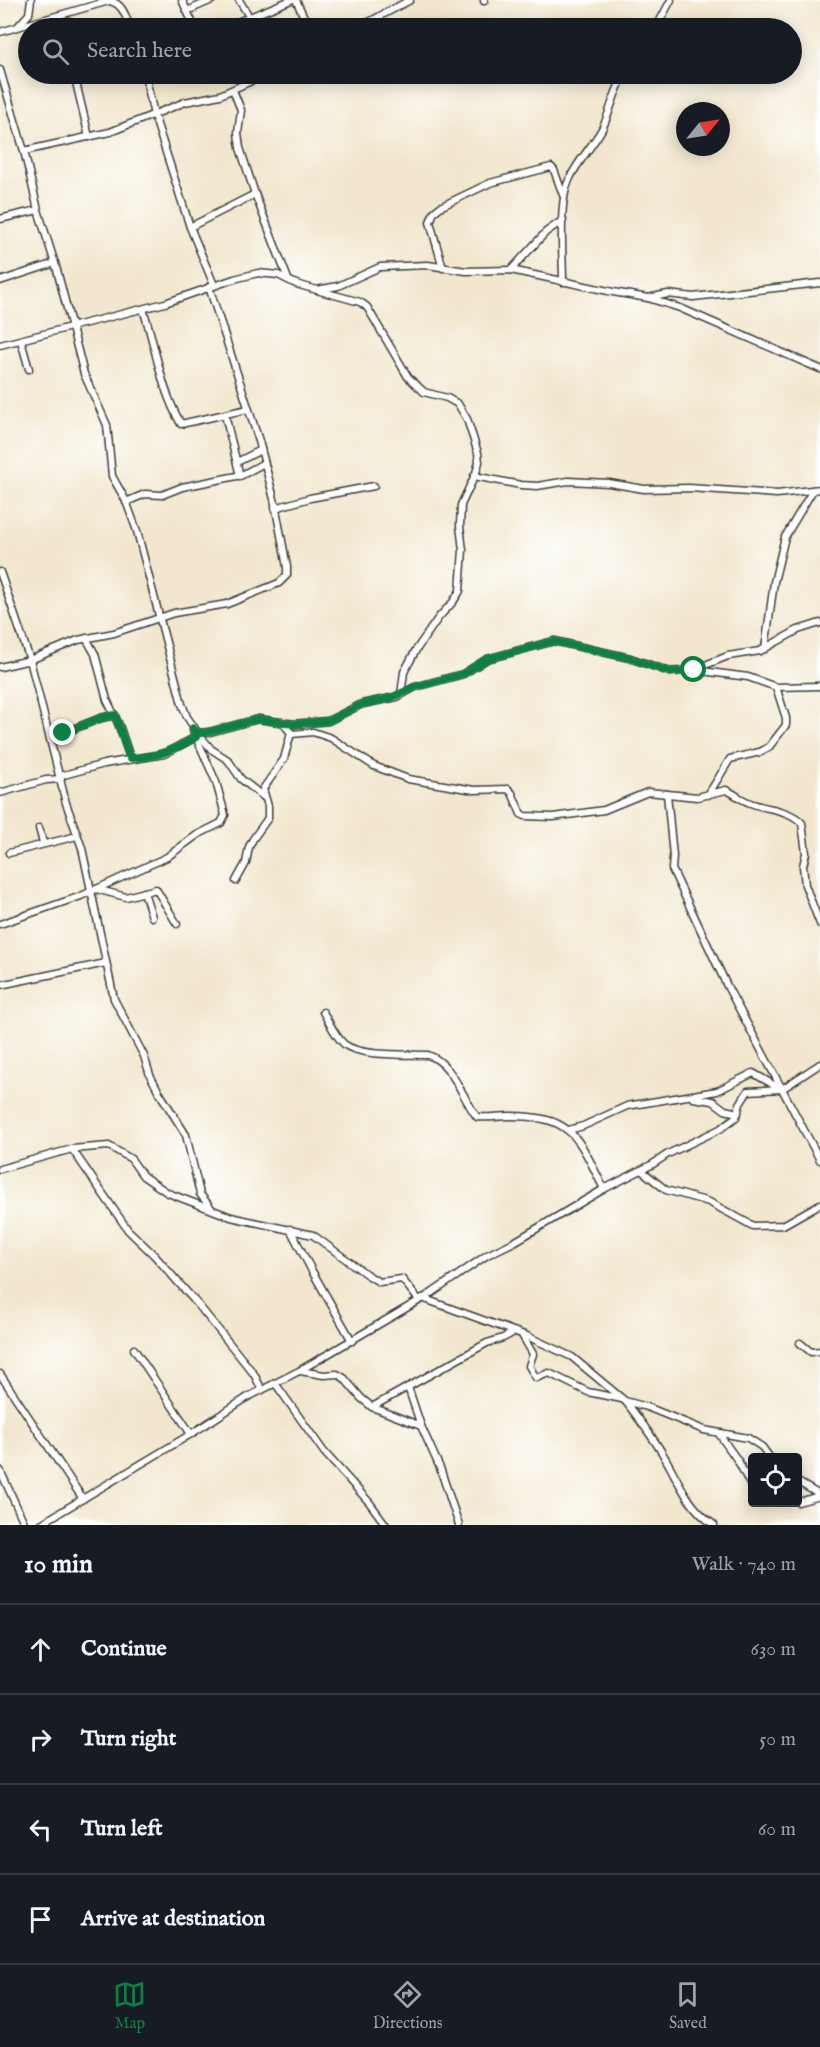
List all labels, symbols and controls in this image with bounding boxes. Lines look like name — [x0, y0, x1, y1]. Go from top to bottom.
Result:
search box — [18, 18, 802, 84]
icon: search — [39, 35, 72, 68]
text: Search here — [87, 37, 192, 65]
north arrow — [676, 102, 730, 156]
route start — [680, 656, 706, 682]
route end — [49, 719, 75, 745]
map controls — [748, 1453, 802, 1507]
button: locate — [748, 1453, 802, 1507]
text: 10 min — [24, 1548, 93, 1581]
text: Walk · 740 m — [691, 1552, 796, 1577]
icon: ahead — [24, 1633, 57, 1666]
text: Continue — [81, 1635, 167, 1663]
text: 630 m — [750, 1637, 796, 1662]
icon: right — [24, 1723, 57, 1756]
text: Turn right — [81, 1725, 176, 1753]
text: 50 m — [759, 1727, 796, 1752]
icon: left — [24, 1813, 57, 1846]
text: Turn left — [81, 1815, 163, 1843]
text: 60 m — [758, 1817, 796, 1842]
icon: arrive — [24, 1903, 57, 1936]
text: Arrive at destination — [81, 1905, 265, 1933]
tab: Map — [113, 1978, 146, 2034]
tab: Directions — [373, 1978, 442, 2034]
tab: Saved — [669, 1978, 707, 2034]

